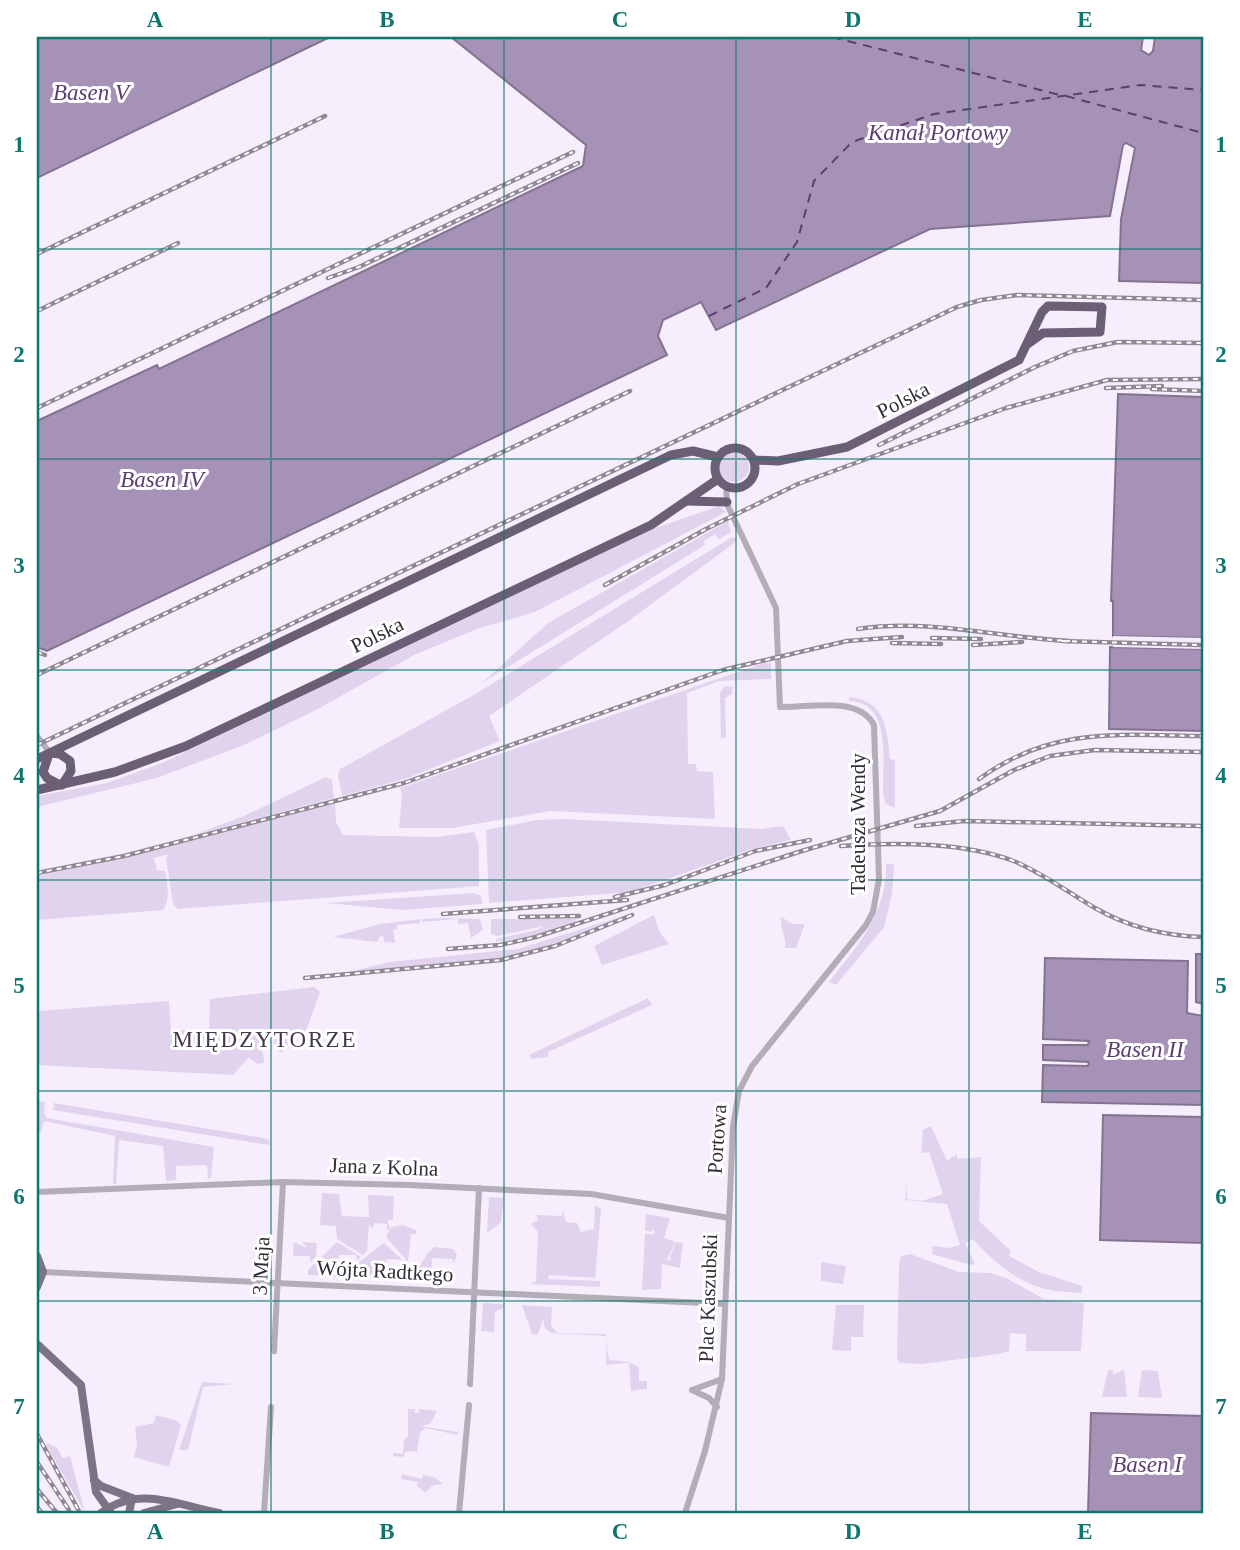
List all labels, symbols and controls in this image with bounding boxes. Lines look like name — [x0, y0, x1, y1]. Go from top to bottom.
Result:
text: A — [147, 7, 164, 32]
text: B — [379, 7, 395, 32]
text: C — [612, 7, 628, 32]
text: D — [845, 7, 861, 32]
text: E — [1077, 7, 1093, 32]
water label: Basen V — [53, 80, 132, 105]
water label: Kanał Portowy — [867, 120, 1009, 145]
text: 1 — [13, 132, 25, 157]
text: 1 — [1215, 132, 1227, 157]
text: 2 — [13, 342, 25, 367]
text: 2 — [1215, 342, 1227, 367]
street label: Polska — [873, 376, 934, 423]
water label: Basen IV — [120, 467, 207, 492]
text: 3 — [13, 553, 25, 578]
text: 3 — [1215, 553, 1227, 578]
street label: Polska — [347, 612, 408, 658]
street label: Tadeusza Wendy — [846, 753, 870, 895]
text: 4 — [13, 763, 25, 788]
text: 4 — [1215, 763, 1227, 788]
text: 5 — [13, 973, 25, 998]
text: 5 — [1215, 973, 1227, 998]
district label: MIĘDZYTORZE — [172, 1027, 358, 1052]
water label: Basen II — [1106, 1037, 1185, 1062]
street label: Portowa — [703, 1103, 731, 1175]
street label: Jana z Kolna — [329, 1153, 439, 1181]
text: 6 — [13, 1184, 25, 1209]
text: 6 — [1215, 1184, 1227, 1209]
street label: Plac Kaszubski — [694, 1233, 722, 1363]
street label: 3 Maja — [247, 1235, 275, 1296]
street label: Wójta Radtkego — [316, 1255, 454, 1287]
text: 7 — [13, 1394, 25, 1419]
text: 7 — [1215, 1394, 1227, 1419]
water label: Basen I — [1112, 1452, 1183, 1477]
text: A — [147, 1519, 164, 1544]
text: B — [379, 1519, 395, 1544]
text: C — [612, 1519, 628, 1544]
text: D — [845, 1519, 861, 1544]
text: E — [1077, 1519, 1093, 1544]

